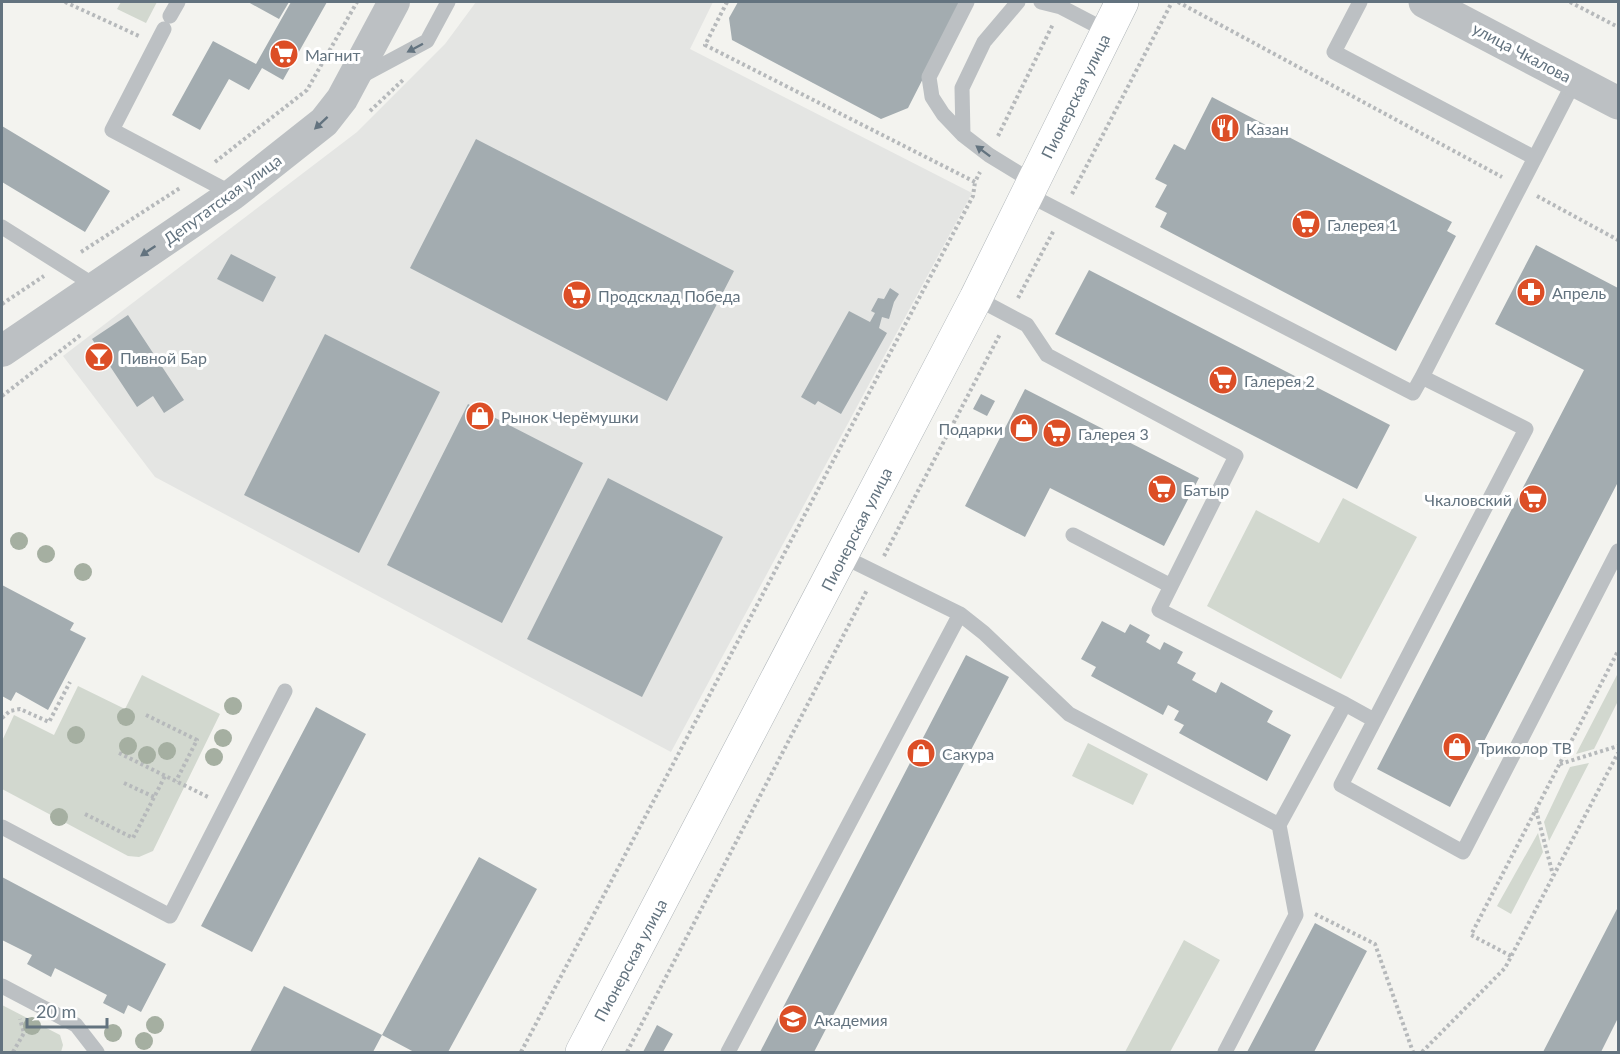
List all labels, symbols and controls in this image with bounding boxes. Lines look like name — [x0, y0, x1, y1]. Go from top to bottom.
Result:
street label: улица Чкалова — [1469, 18, 1575, 86]
street label: Пионерская улица — [1037, 31, 1113, 161]
supermarket icon: Магнит — [268, 38, 300, 70]
one-way arrow — [406, 43, 423, 53]
place label: Магнит — [305, 45, 361, 64]
restaurant icon: Казан — [1209, 112, 1241, 144]
one-way arrow — [314, 116, 329, 130]
place label: Казан — [1246, 119, 1289, 138]
one-way arrow — [976, 145, 992, 157]
street label: Депутатская улица — [159, 150, 285, 248]
supermarket icon: Галерея 1 — [1290, 208, 1322, 240]
place label: Галерея 1 — [1327, 215, 1398, 234]
one-way arrow — [140, 246, 156, 257]
pharmacy icon: Апрель — [1515, 276, 1547, 308]
supermarket icon: Продсклад Победа — [561, 279, 593, 311]
place label: Апрель — [1552, 283, 1607, 302]
place label: Продсклад Победа — [598, 286, 741, 305]
bar icon: Пивной Бар — [83, 341, 115, 373]
place label: Пивной Бар — [120, 348, 207, 367]
supermarket icon: Галерея 2 — [1207, 364, 1239, 396]
place label: Галерея 2 — [1244, 371, 1315, 390]
shop icon: Рынок Черёмушки — [464, 400, 496, 432]
place label: Рынок Черёмушки — [501, 407, 639, 426]
shop icon: Подарки — [1008, 412, 1040, 444]
supermarket icon: Галерея 3 — [1041, 417, 1073, 449]
place label: Подарки — [938, 419, 1003, 438]
place label: Галерея 3 — [1078, 424, 1149, 443]
street label: Пионерская улица — [817, 464, 895, 594]
supermarket icon: Батыр — [1146, 473, 1178, 505]
place label: Батыр — [1183, 480, 1229, 499]
supermarket icon: Чкаловский — [1517, 483, 1549, 515]
place label: Чкаловский — [1425, 490, 1512, 509]
shop icon: Триколор ТВ — [1441, 731, 1473, 763]
shop icon: Сакура — [905, 737, 937, 769]
place label: Триколор ТВ — [1478, 738, 1572, 757]
place label: Сакура — [942, 744, 994, 763]
street label: Пионерская улица — [590, 896, 670, 1024]
scale bar — [27, 991, 106, 1029]
text: 20 m — [36, 1000, 76, 1022]
school or university icon: Академия — [777, 1003, 809, 1035]
place label: Академия — [814, 1010, 888, 1029]

